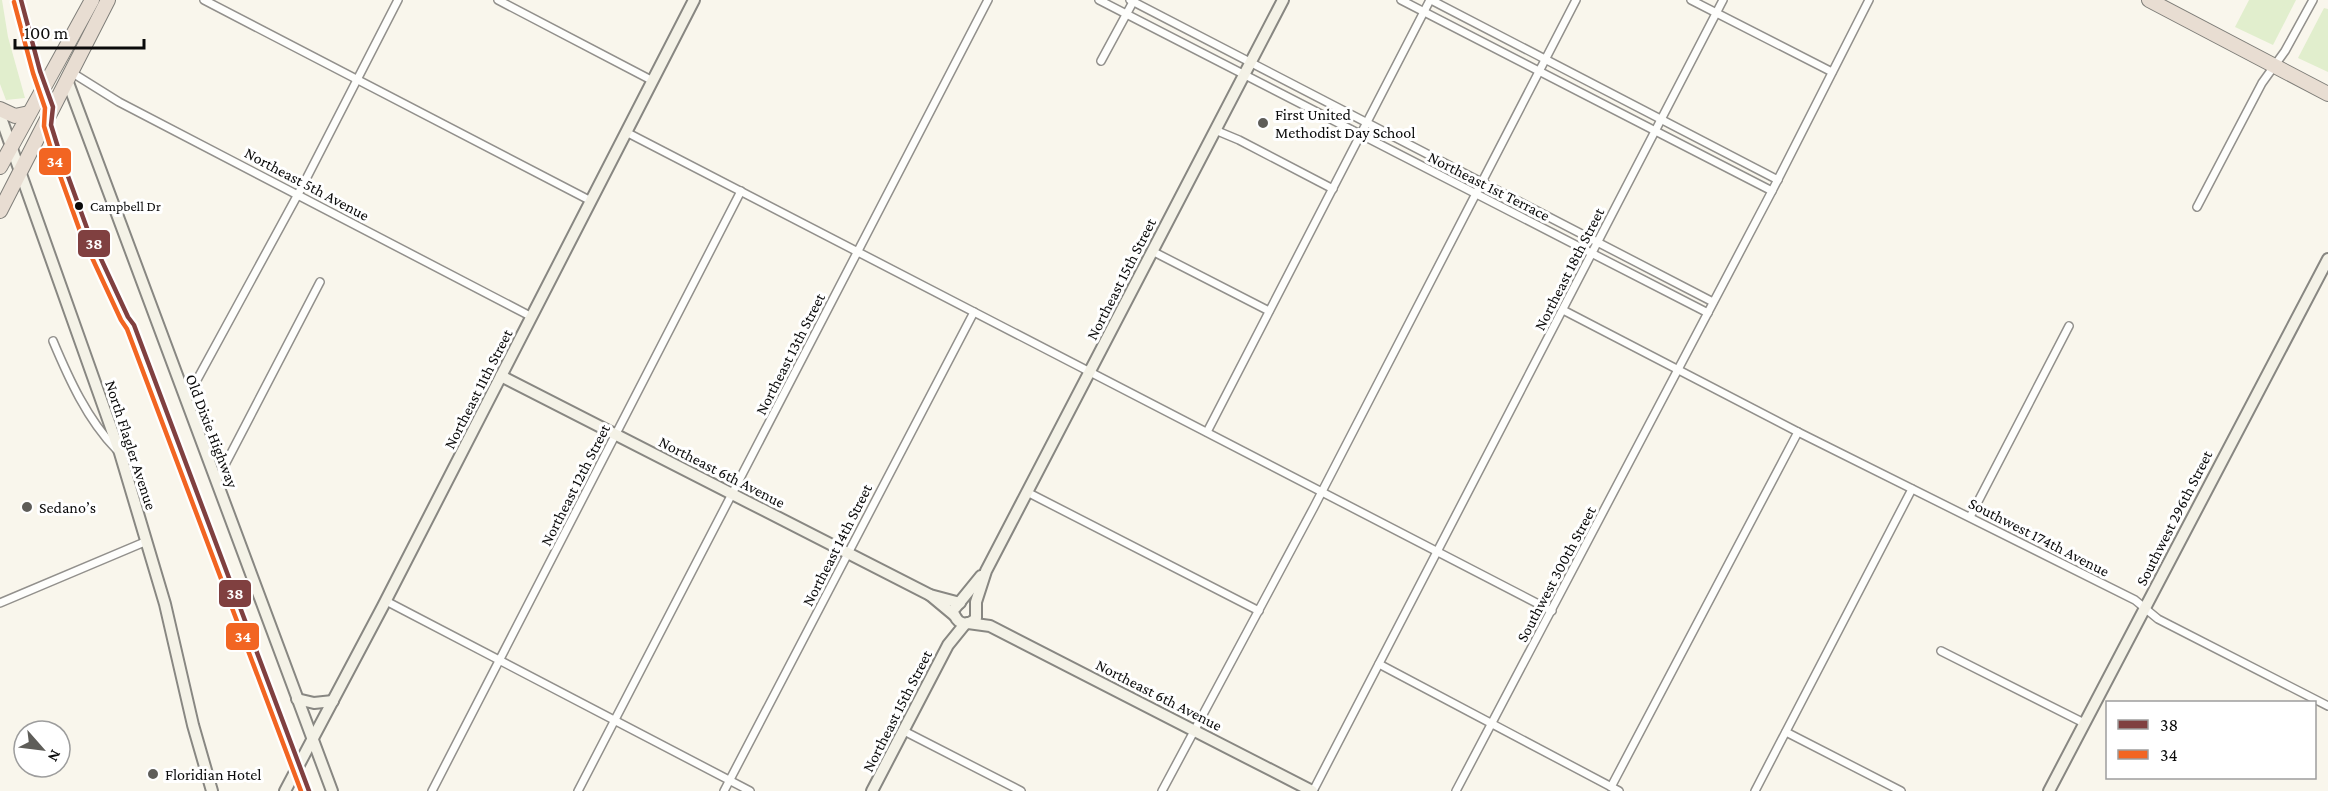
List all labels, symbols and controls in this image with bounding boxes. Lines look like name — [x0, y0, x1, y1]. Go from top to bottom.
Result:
scale bar — [15, 12, 144, 50]
text: 100 m — [24, 23, 69, 43]
place label: First United Methodist Day School — [1275, 106, 1415, 142]
marker: First United Methodist Day School — [1256, 116, 1270, 130]
street label: Northeast 5th Avenue — [242, 144, 372, 224]
line badge: 34 — [38, 147, 72, 176]
street label: Northeast 1st Terrace — [1425, 148, 1553, 224]
text: 34 — [47, 153, 64, 170]
place label: Campbell Dr — [90, 198, 161, 214]
marker: Campbell Dr — [73, 200, 85, 212]
street label: Northeast 18th Street — [1531, 204, 1608, 333]
street label: Northeast 15th Street — [1083, 215, 1159, 343]
line badge: 38 — [77, 229, 111, 258]
text: 38 — [85, 235, 103, 252]
street label: Northeast 13th Street — [752, 290, 828, 418]
street label: Northeast 11th Street — [440, 326, 516, 452]
street label: Old Dixie Highway — [182, 372, 242, 491]
street label: North Flagler Avenue — [101, 378, 160, 512]
street label: Northeast 12th Street — [537, 421, 613, 549]
street label: Northeast 6th Avenue — [656, 433, 788, 511]
street label: Southwest 296th Street — [2133, 447, 2216, 588]
street label: Northeast 14th Street — [799, 480, 875, 609]
street label: Southwest 174th Avenue — [1966, 494, 2112, 580]
place label: Sedano’s — [39, 499, 96, 516]
marker: Sedano’s — [20, 500, 34, 514]
street label: Southwest 300th Street — [1513, 503, 1599, 645]
line badge: 38 — [218, 579, 252, 608]
text: 38 — [226, 585, 244, 602]
line badge: 34 — [225, 622, 260, 651]
text: 34 — [235, 628, 252, 645]
street label: Northeast 15th Street — [859, 647, 935, 775]
street label: Northeast 6th Avenue — [1093, 656, 1225, 734]
legend — [2106, 701, 2316, 779]
text: 38 — [2160, 715, 2178, 735]
north arrow — [12, 719, 72, 779]
text: 34 — [2160, 745, 2178, 765]
text: N — [45, 747, 65, 765]
place label: Floridian Hotel — [165, 766, 261, 783]
marker: Floridian Hotel — [146, 767, 160, 781]

